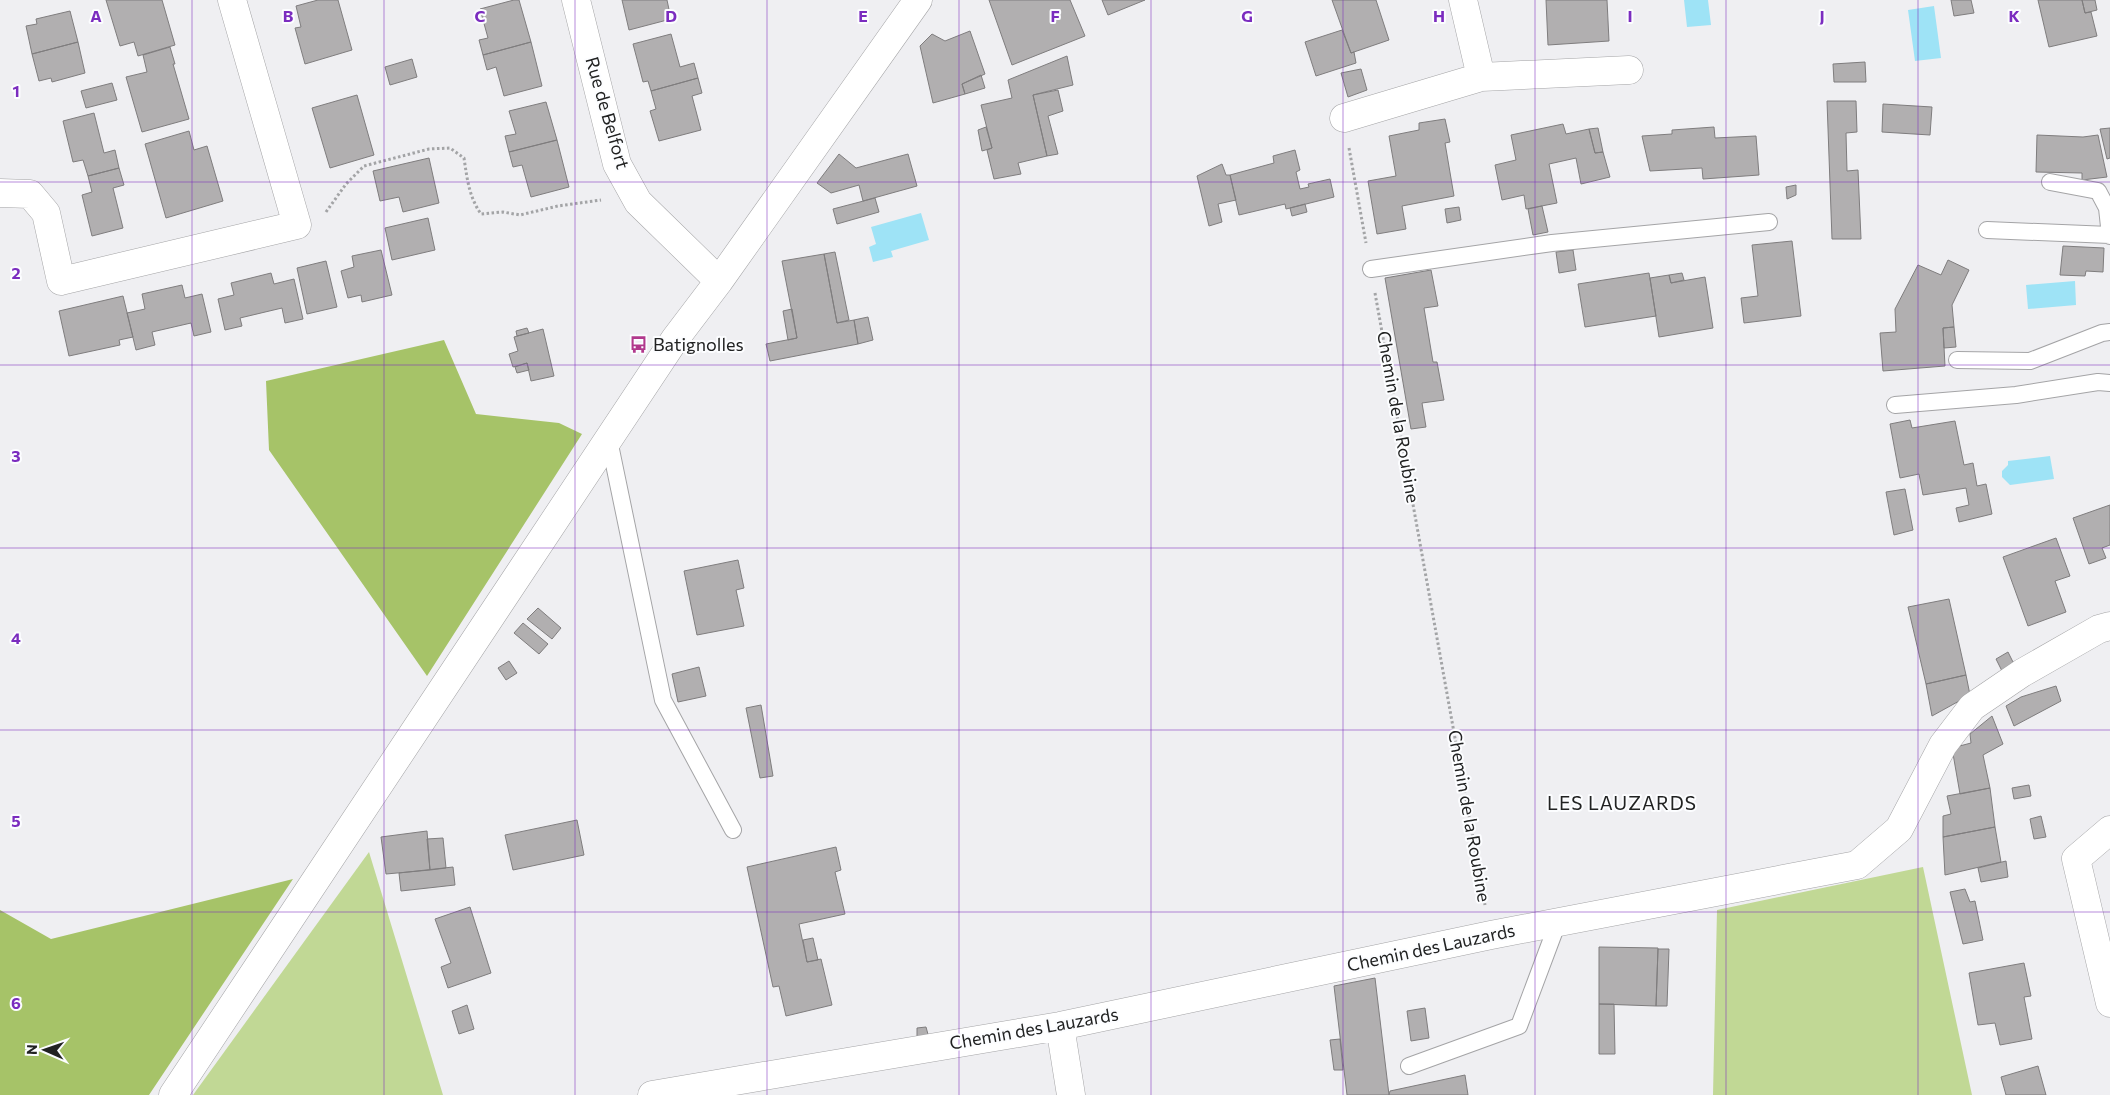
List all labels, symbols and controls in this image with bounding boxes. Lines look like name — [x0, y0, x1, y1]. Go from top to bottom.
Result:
text: A — [90, 6, 102, 25]
text: B — [283, 6, 294, 25]
text: C — [475, 6, 486, 25]
text: D — [665, 6, 677, 25]
text: E — [858, 6, 868, 25]
text: F — [1050, 6, 1060, 25]
text: G — [1241, 6, 1253, 25]
text: H — [1433, 6, 1445, 25]
text: I — [1627, 6, 1633, 25]
text: J — [1819, 6, 1825, 25]
text: K — [2008, 6, 2020, 25]
street label: Rue de Belfort — [581, 54, 635, 172]
text: 1 — [12, 81, 20, 100]
text: 2 — [11, 263, 21, 282]
street label: Chemin de la Roubine — [1373, 329, 1425, 505]
place label: Batignolles — [653, 333, 744, 355]
bus stop icon: Batignolles — [629, 335, 649, 355]
text: 3 — [11, 446, 21, 465]
text: 4 — [11, 628, 21, 647]
street label: Chemin de la Roubine — [1444, 728, 1496, 904]
district label: LES LAUZARDS — [1547, 791, 1697, 814]
text: 5 — [11, 811, 21, 830]
street label: Chemin des Lauzards — [1345, 918, 1517, 976]
text: 6 — [11, 993, 21, 1012]
street label: Chemin des Lauzards — [948, 1002, 1120, 1054]
north arrow — [20, 1025, 70, 1075]
text: N — [23, 1044, 40, 1055]

